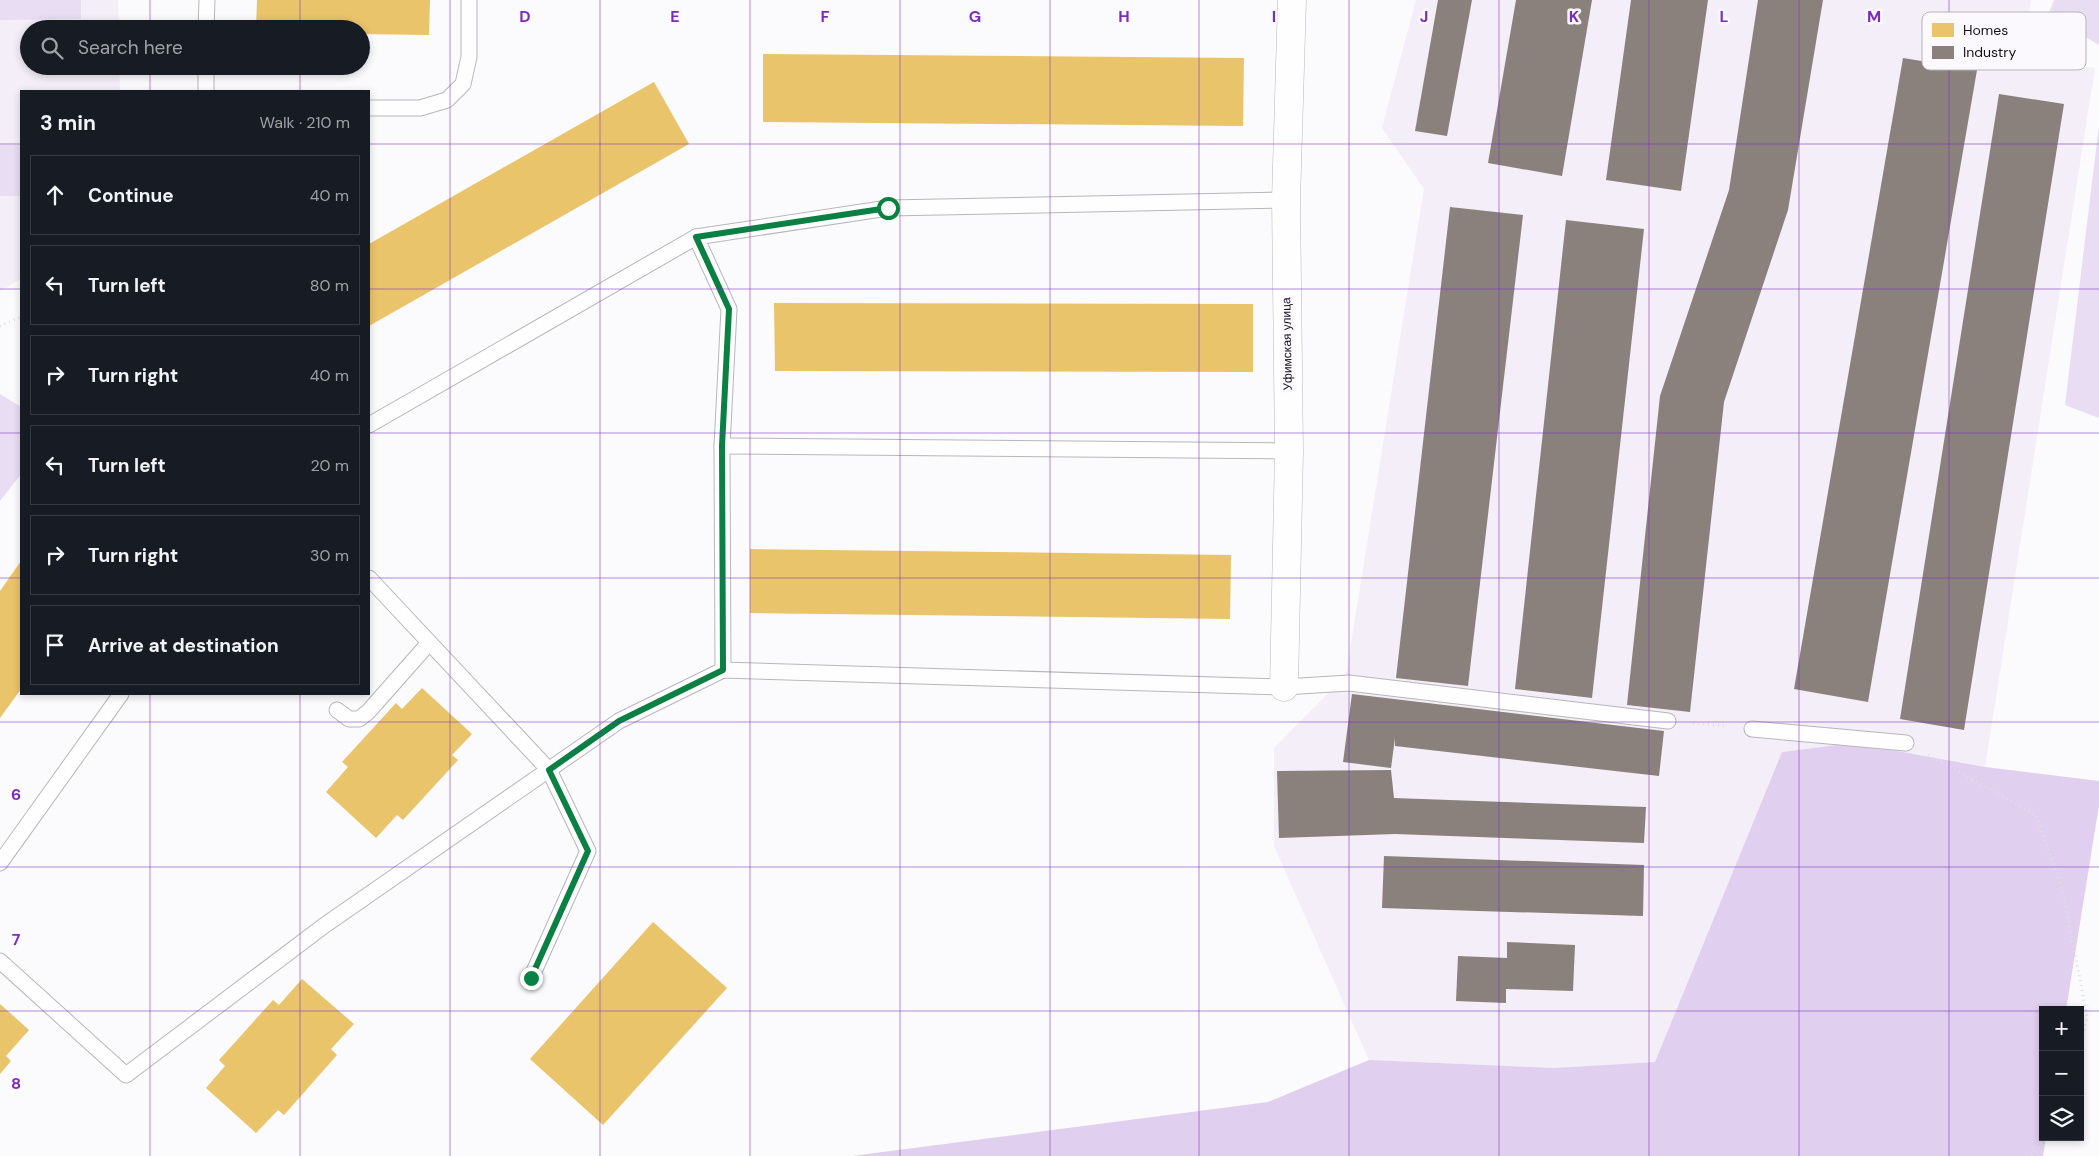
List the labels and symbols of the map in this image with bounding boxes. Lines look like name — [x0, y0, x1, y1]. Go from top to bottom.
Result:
text: D — [519, 6, 531, 27]
text: E — [670, 6, 680, 27]
text: F — [821, 6, 830, 27]
text: G — [969, 6, 981, 27]
text: H — [1118, 6, 1130, 27]
text: I — [1272, 6, 1276, 27]
text: J — [1420, 6, 1428, 27]
text: K — [1569, 6, 1580, 27]
text: L — [1720, 6, 1729, 27]
text: M — [1867, 6, 1881, 27]
legend — [1922, 12, 2086, 70]
text: Homes — [1963, 21, 2008, 39]
text: Industry — [1963, 43, 2016, 61]
route start — [877, 197, 900, 220]
street label: Уфимская улица — [1278, 297, 1296, 391]
text: 6 — [11, 784, 21, 805]
text: 7 — [12, 929, 21, 950]
route end — [520, 967, 543, 990]
text: 8 — [11, 1073, 21, 1094]

